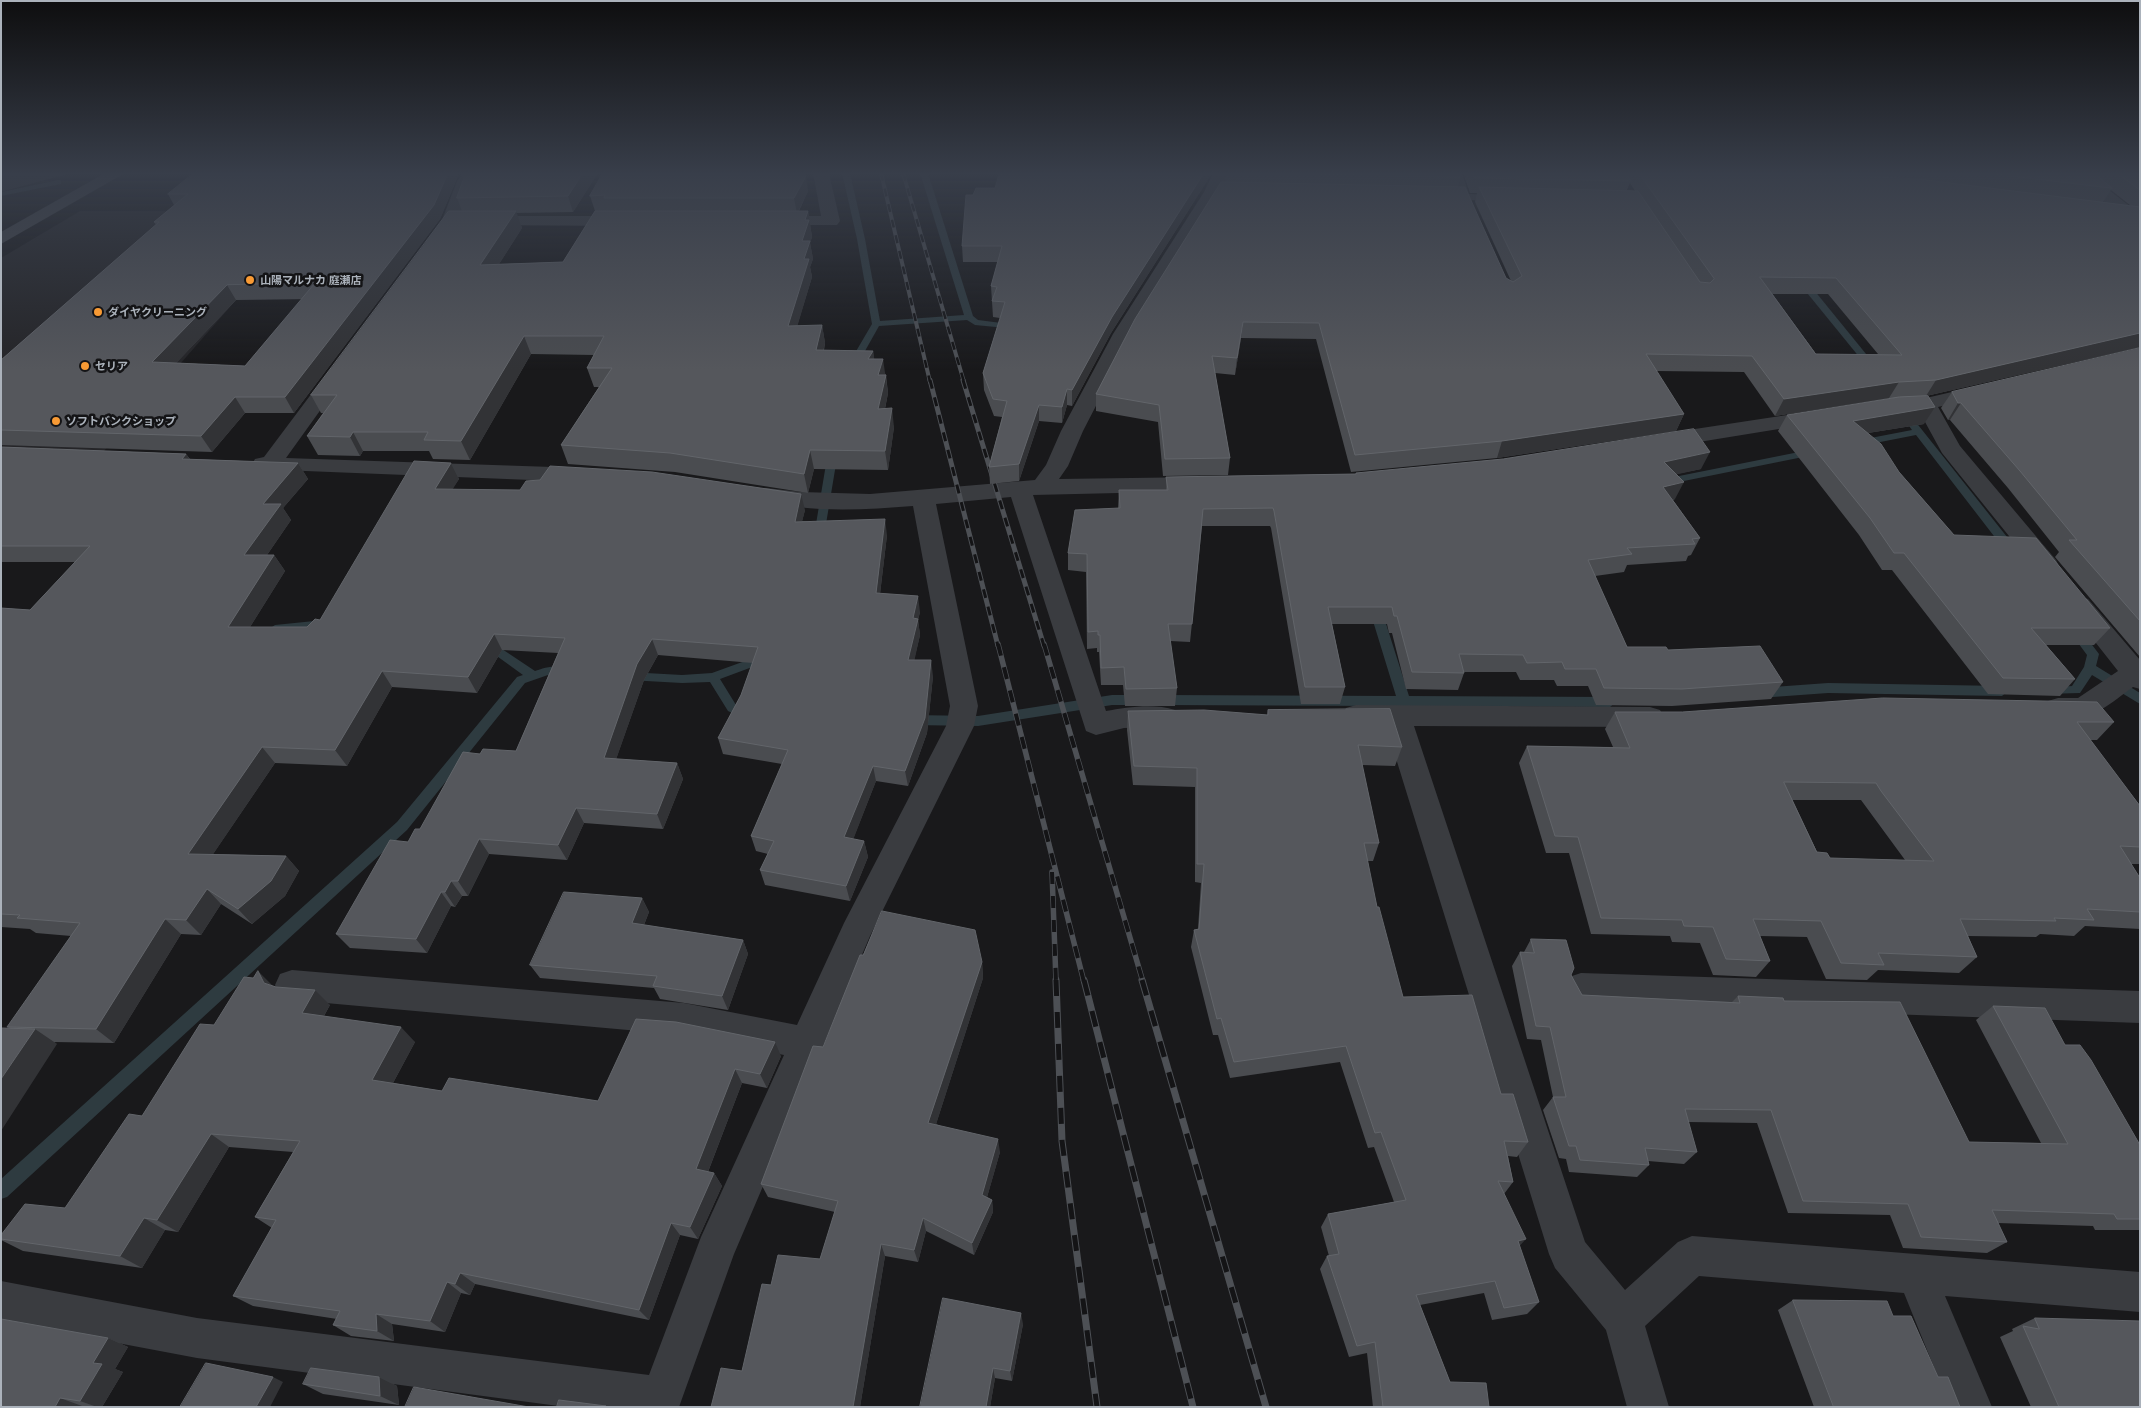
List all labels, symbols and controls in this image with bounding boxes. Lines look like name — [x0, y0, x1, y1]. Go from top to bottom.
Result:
place label: 山陽マルナカ 庭瀬店 — [260, 273, 361, 287]
marker: 山陽マルナカ 庭瀬店 — [244, 274, 256, 286]
place label: ダイヤクリーニング — [108, 305, 207, 319]
marker: ダイヤクリーニング — [92, 306, 104, 318]
place label: セリア — [95, 359, 128, 373]
marker: セリア — [79, 360, 91, 372]
place label: ソフトバンクショップ — [66, 414, 176, 428]
marker: ソフトバンクショップ — [50, 415, 62, 427]

